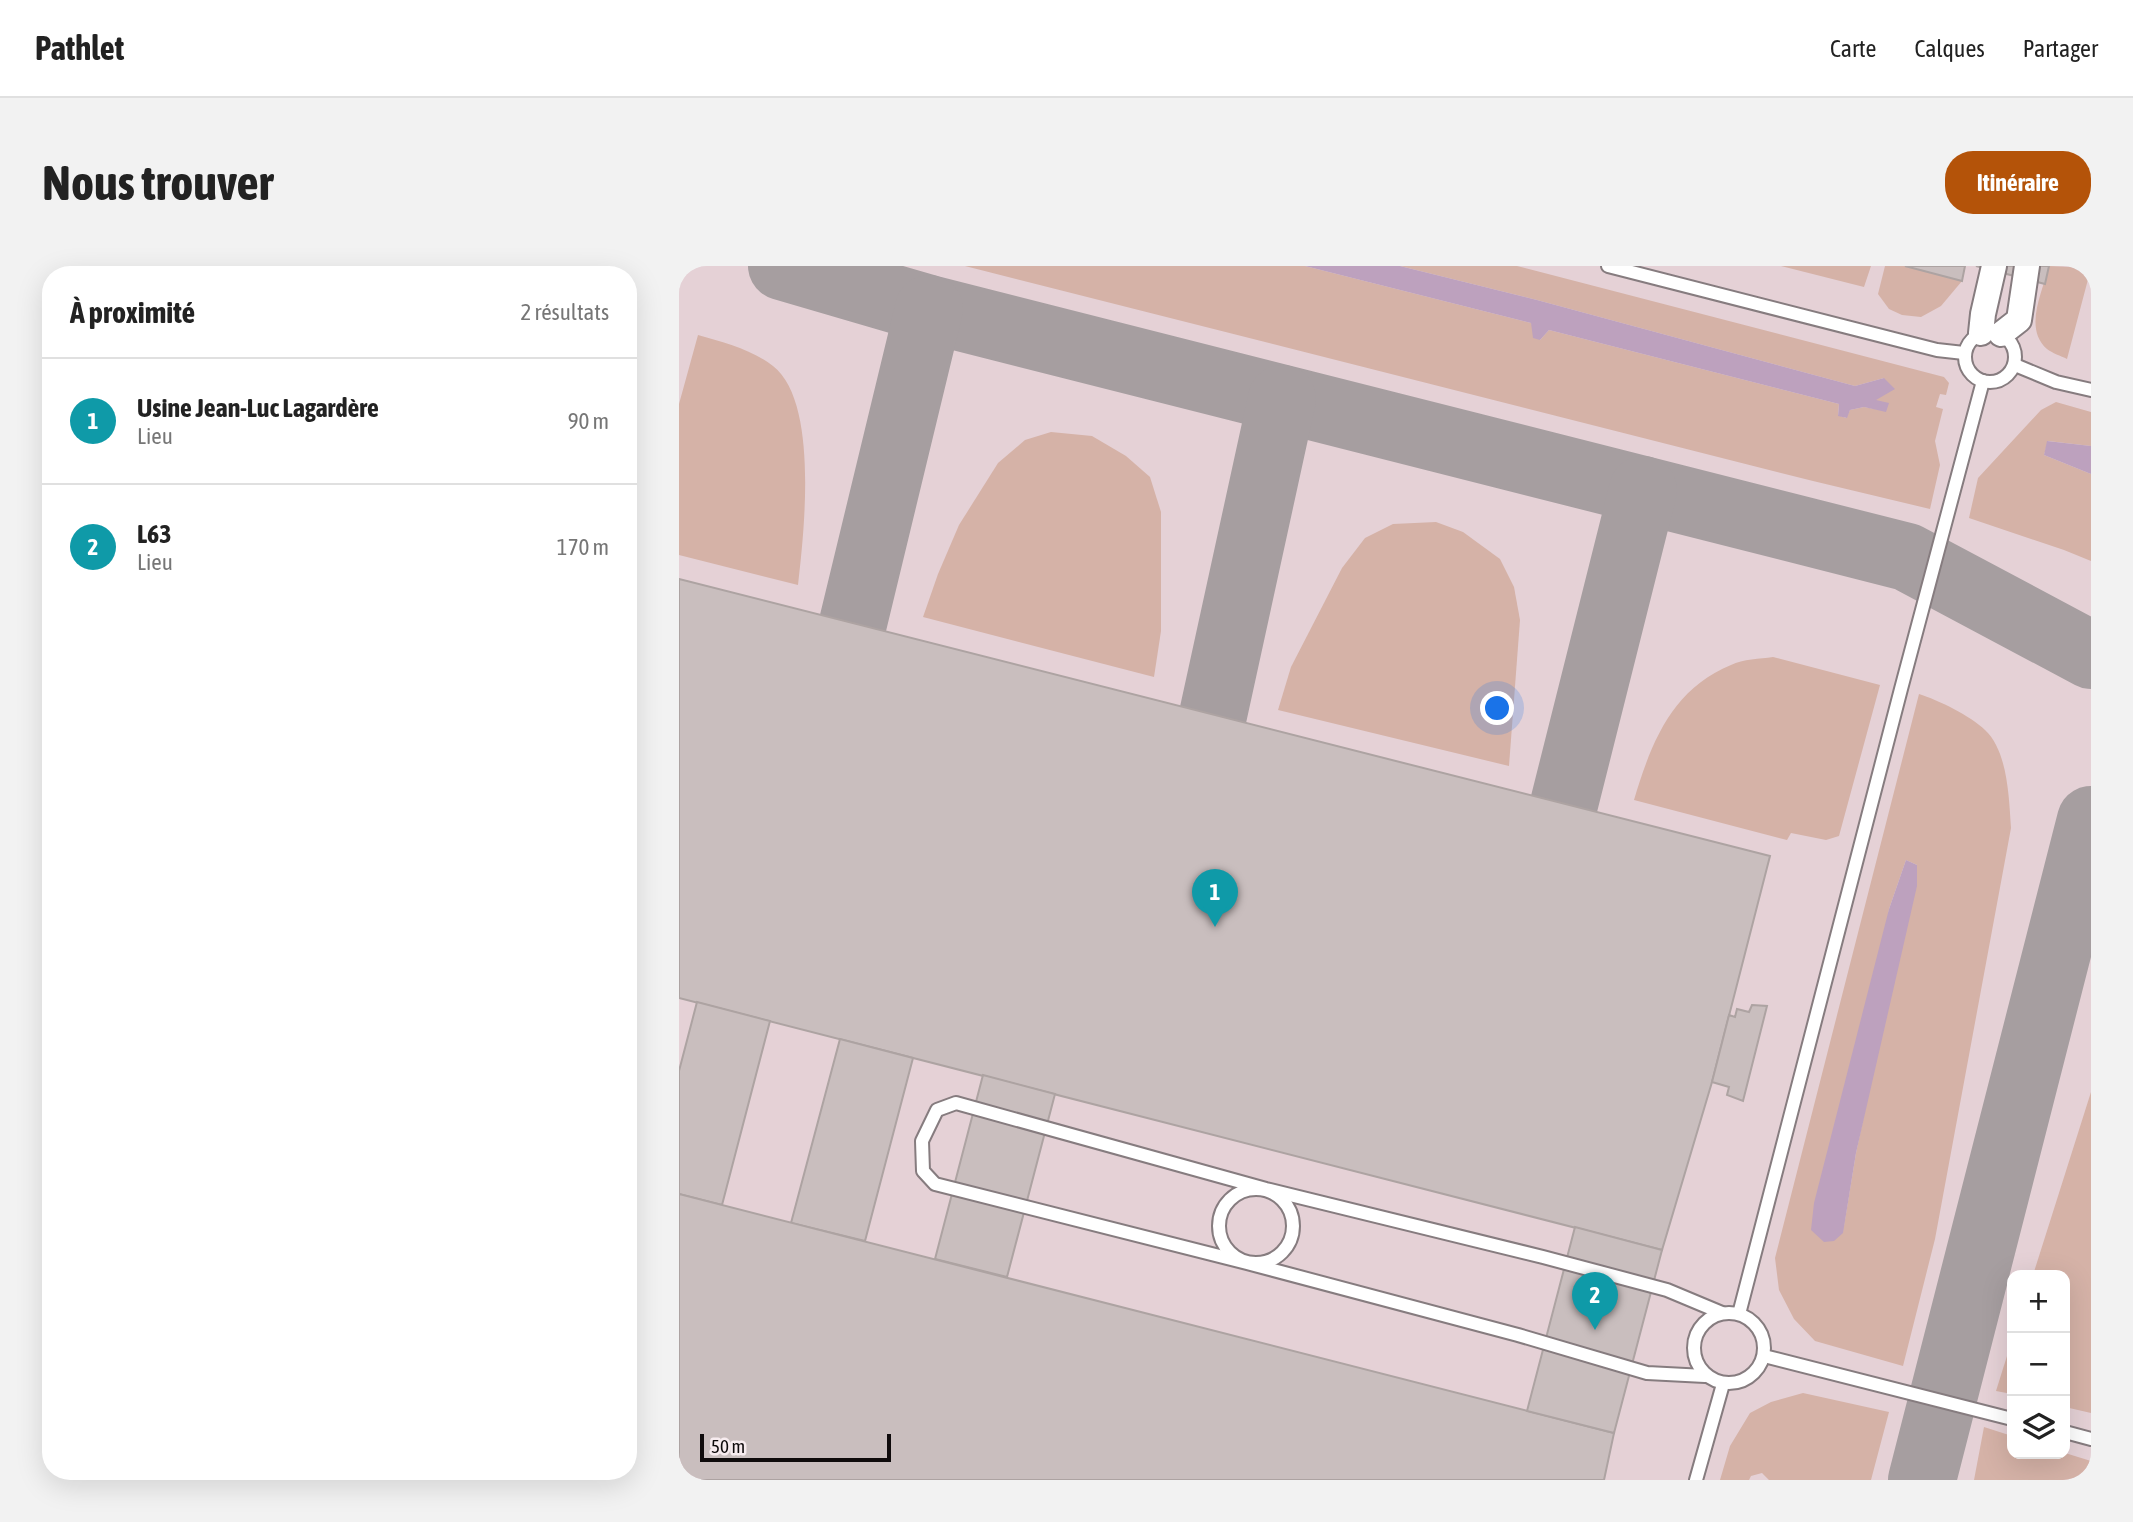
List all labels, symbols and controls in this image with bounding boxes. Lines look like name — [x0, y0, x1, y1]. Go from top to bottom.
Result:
text: Pathlet — [35, 29, 124, 67]
text: Carte — [1830, 35, 1876, 62]
text: Calques — [1914, 35, 1985, 62]
text: Partager — [2023, 35, 2098, 62]
button: Itinéraire — [1945, 151, 2091, 214]
text: Nous trouver — [42, 154, 273, 210]
text: À proximité — [70, 295, 195, 329]
text: 2 résultats — [520, 299, 609, 325]
text: Usine Jean-Luc Lagardère — [137, 393, 379, 423]
text: 1 — [88, 408, 98, 434]
text: 90 m — [568, 408, 609, 434]
text: Lieu — [137, 423, 173, 449]
text: L63 — [137, 519, 172, 549]
text: 2 — [88, 534, 98, 560]
text: 170 m — [557, 534, 609, 560]
text: Lieu — [137, 549, 173, 575]
your location — [1480, 691, 1514, 725]
pin: 1 — [1192, 869, 1238, 927]
map controls — [2007, 1270, 2070, 1459]
button: + — [2007, 1270, 2070, 1333]
pin: 2 — [1572, 1272, 1618, 1330]
button: − — [2007, 1333, 2070, 1396]
button: layers — [2007, 1396, 2070, 1459]
scale bar — [700, 1431, 891, 1463]
text: 50 m — [711, 1435, 745, 1457]

